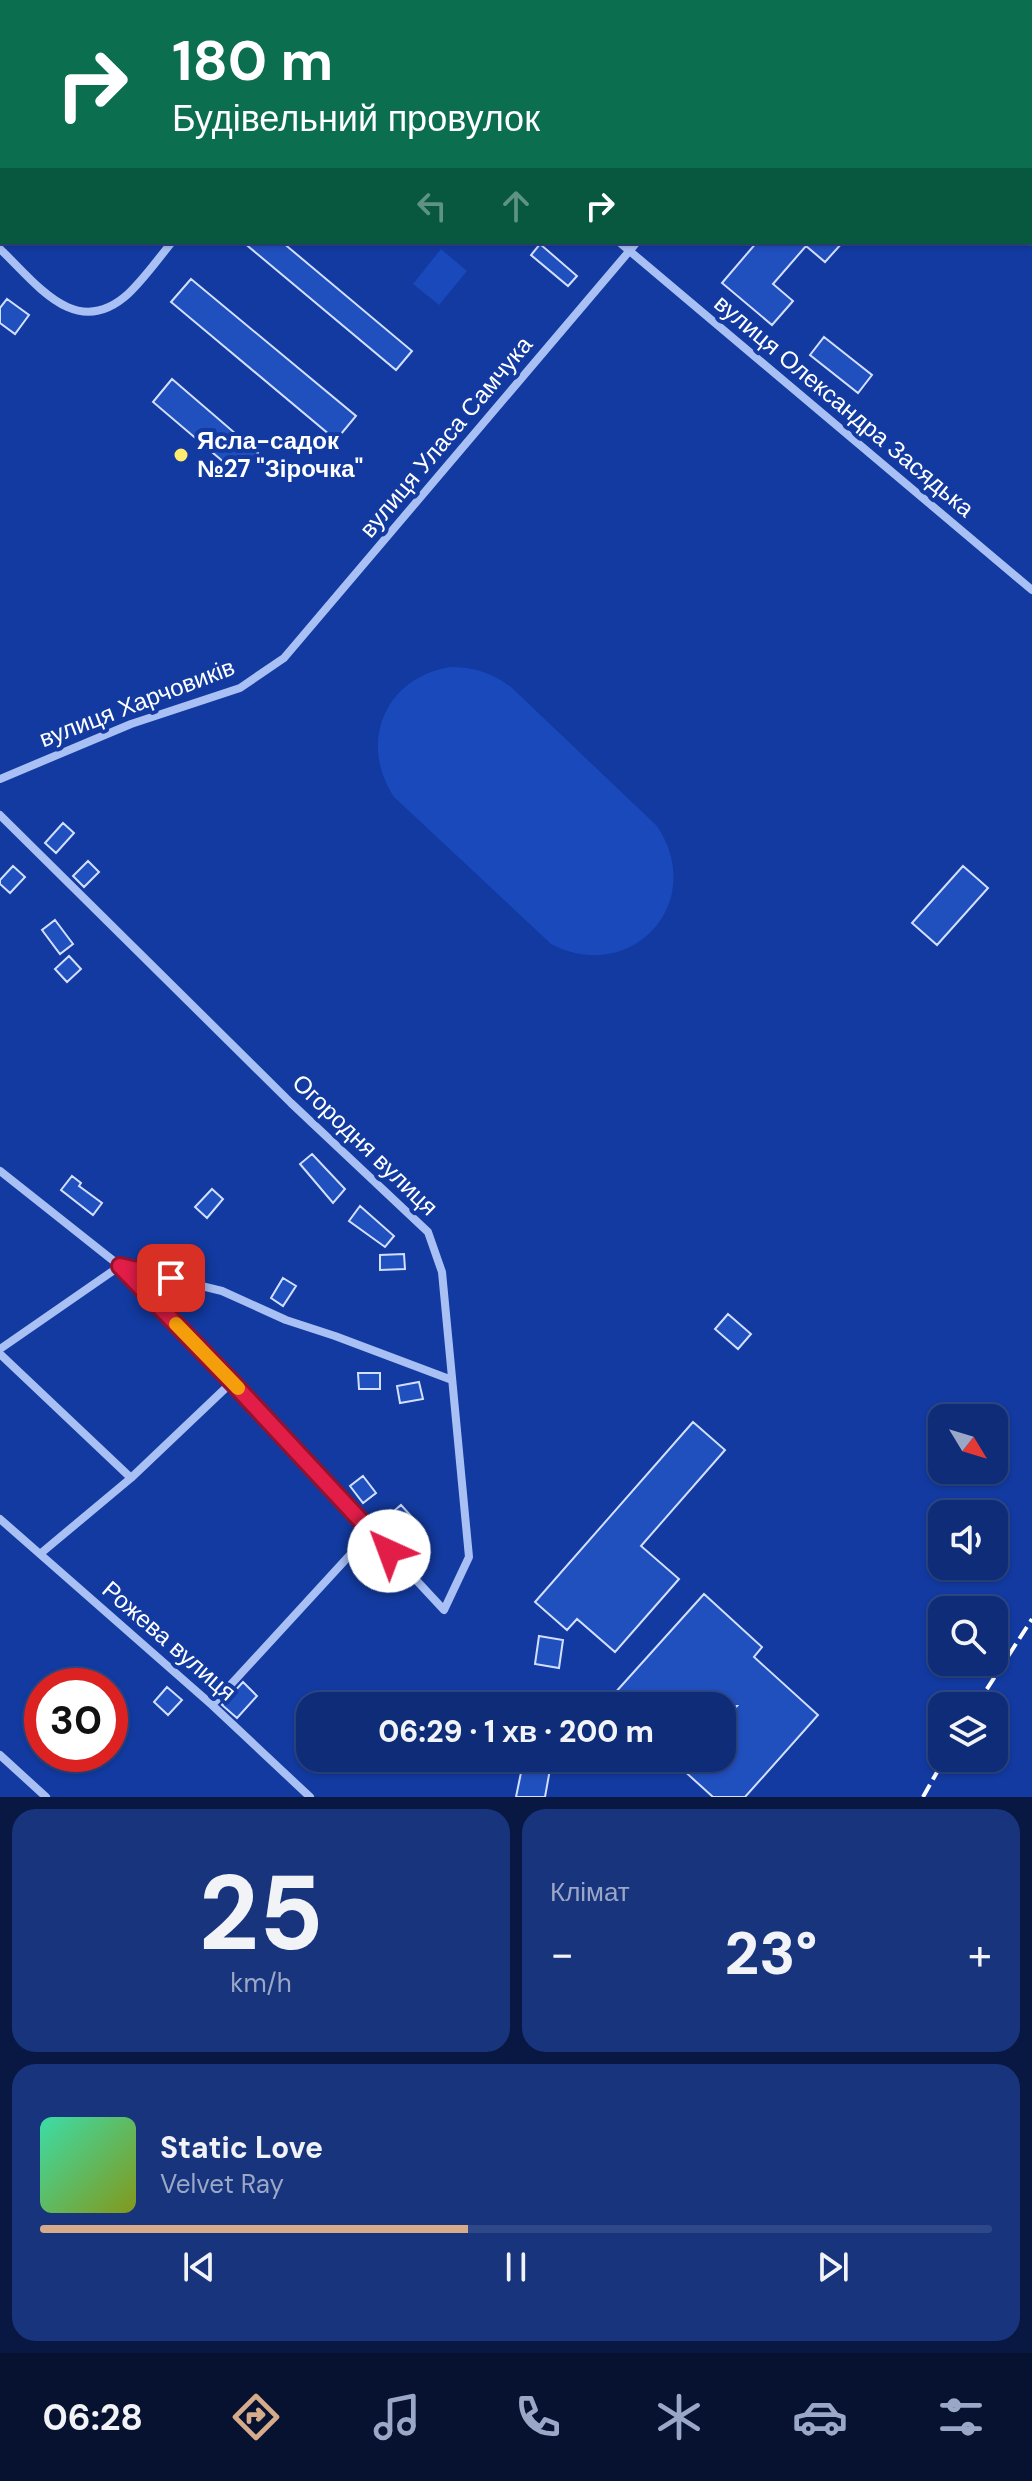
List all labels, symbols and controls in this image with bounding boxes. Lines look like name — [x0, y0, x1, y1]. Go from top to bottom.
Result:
text: 180 m — [172, 24, 333, 97]
icon: right — [40, 32, 144, 136]
text: Будівельний провулок — [172, 95, 540, 142]
icon: left — [410, 184, 454, 228]
icon: ahead — [494, 184, 538, 228]
icon: right — [578, 184, 622, 228]
street label: вулиця Олександра Засядька — [708, 288, 981, 524]
street label: вулиця Уласа Самчука — [352, 329, 539, 544]
place label: Ясла-садок №27 "Зірочка" — [197, 425, 363, 484]
marker: Ясла-садок №27 "Зірочка" — [172, 446, 190, 464]
street label: вулиця Харчовиків — [35, 651, 239, 754]
street label: Огородня вулиця — [286, 1067, 445, 1222]
pin — [137, 1244, 205, 1312]
icon: arrive — [149, 1256, 193, 1300]
north arrow — [928, 1404, 1008, 1484]
map controls — [928, 1404, 1008, 1772]
button: sound — [928, 1500, 1008, 1580]
position arrow — [347, 1509, 431, 1593]
street label: Рожева вулиця — [96, 1574, 243, 1707]
button: search — [928, 1596, 1008, 1676]
speed limit sign: 30 — [24, 1668, 128, 1772]
button: layers — [928, 1692, 1008, 1772]
text: 06:29 · 1 хв · 200 m — [378, 1712, 654, 1751]
text: 25 — [199, 1846, 323, 1981]
text: Клімат — [550, 1875, 630, 1909]
text: 23° — [725, 1914, 817, 1993]
text: − — [550, 1925, 574, 1983]
text: + — [968, 1925, 992, 1983]
text: km/h — [230, 1966, 292, 2000]
text: Static Love — [160, 2128, 323, 2167]
text: Velvet Ray — [160, 2167, 284, 2201]
icon: previous — [177, 2245, 221, 2289]
icon: pause — [494, 2245, 538, 2289]
icon: next — [811, 2245, 855, 2289]
icon: directions — [228, 2389, 284, 2445]
icon: music — [369, 2389, 425, 2445]
icon: phone — [510, 2389, 566, 2445]
icon: climate — [651, 2389, 707, 2445]
icon: car — [792, 2389, 848, 2445]
icon: filters — [933, 2389, 989, 2445]
text: 06:28 — [43, 2394, 143, 2441]

